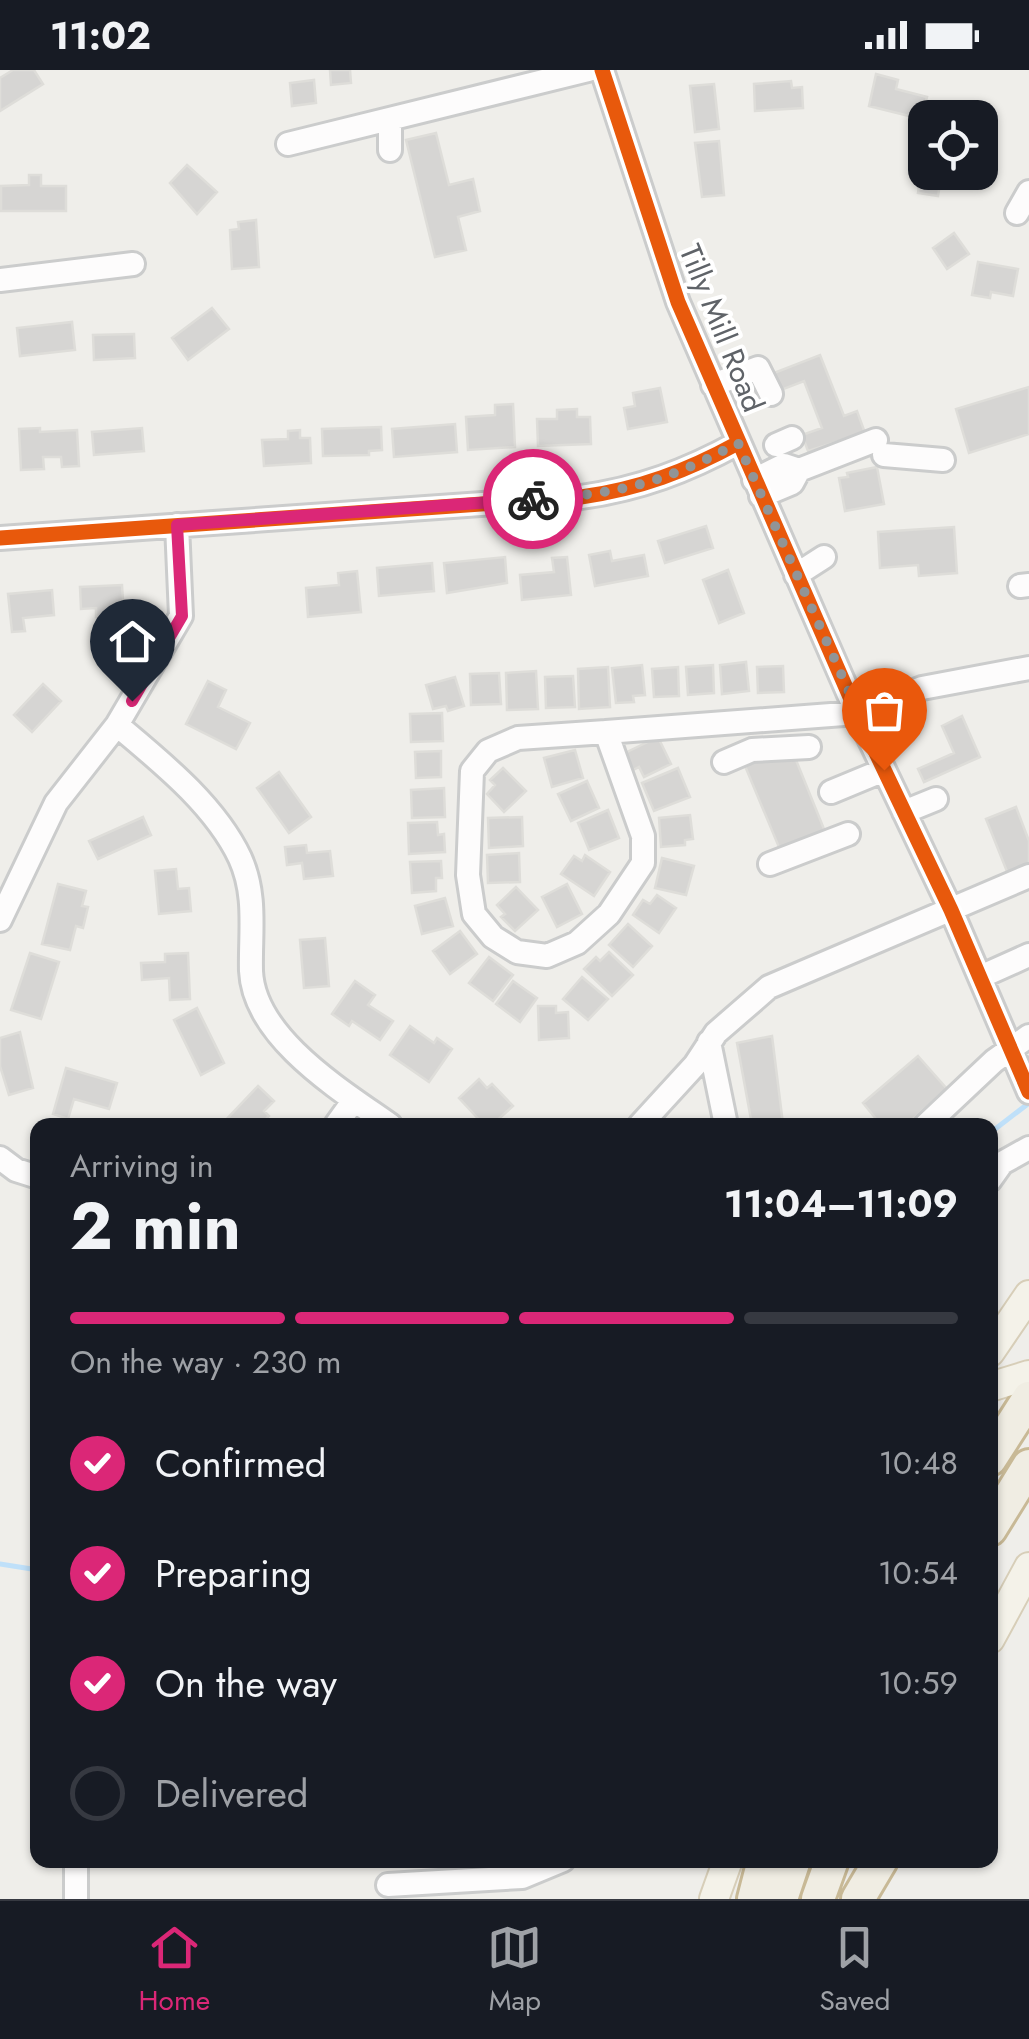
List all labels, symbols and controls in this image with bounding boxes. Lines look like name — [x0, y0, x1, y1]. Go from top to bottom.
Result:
text: 11:02 — [50, 8, 151, 63]
map controls — [908, 100, 998, 190]
button: locate — [908, 100, 998, 190]
street label: Tilly Mill Road — [669, 238, 775, 418]
courier — [483, 449, 583, 549]
icon: bike — [506, 472, 561, 527]
pin — [90, 599, 175, 702]
icon: home — [105, 614, 160, 669]
pin — [842, 668, 927, 771]
icon: bag — [857, 683, 912, 738]
text: Arriving in — [70, 1143, 214, 1189]
text: 11:04–11:09 — [724, 1176, 958, 1231]
text: 2 min — [70, 1179, 241, 1273]
text: On the way · 230 m — [70, 1339, 342, 1385]
icon: check — [70, 1436, 125, 1491]
text: Confirmed — [155, 1436, 326, 1491]
text: 10:48 — [879, 1440, 958, 1486]
icon: check — [70, 1546, 125, 1601]
text: Preparing — [155, 1546, 312, 1601]
text: 10:54 — [878, 1550, 958, 1596]
icon: check — [70, 1656, 125, 1711]
text: On the way — [155, 1656, 337, 1711]
text: 10:59 — [878, 1660, 958, 1706]
text: Delivered — [155, 1766, 308, 1821]
tab: Home — [139, 1920, 210, 2021]
tab: Map — [487, 1920, 542, 2021]
tab: Saved — [819, 1920, 890, 2021]

